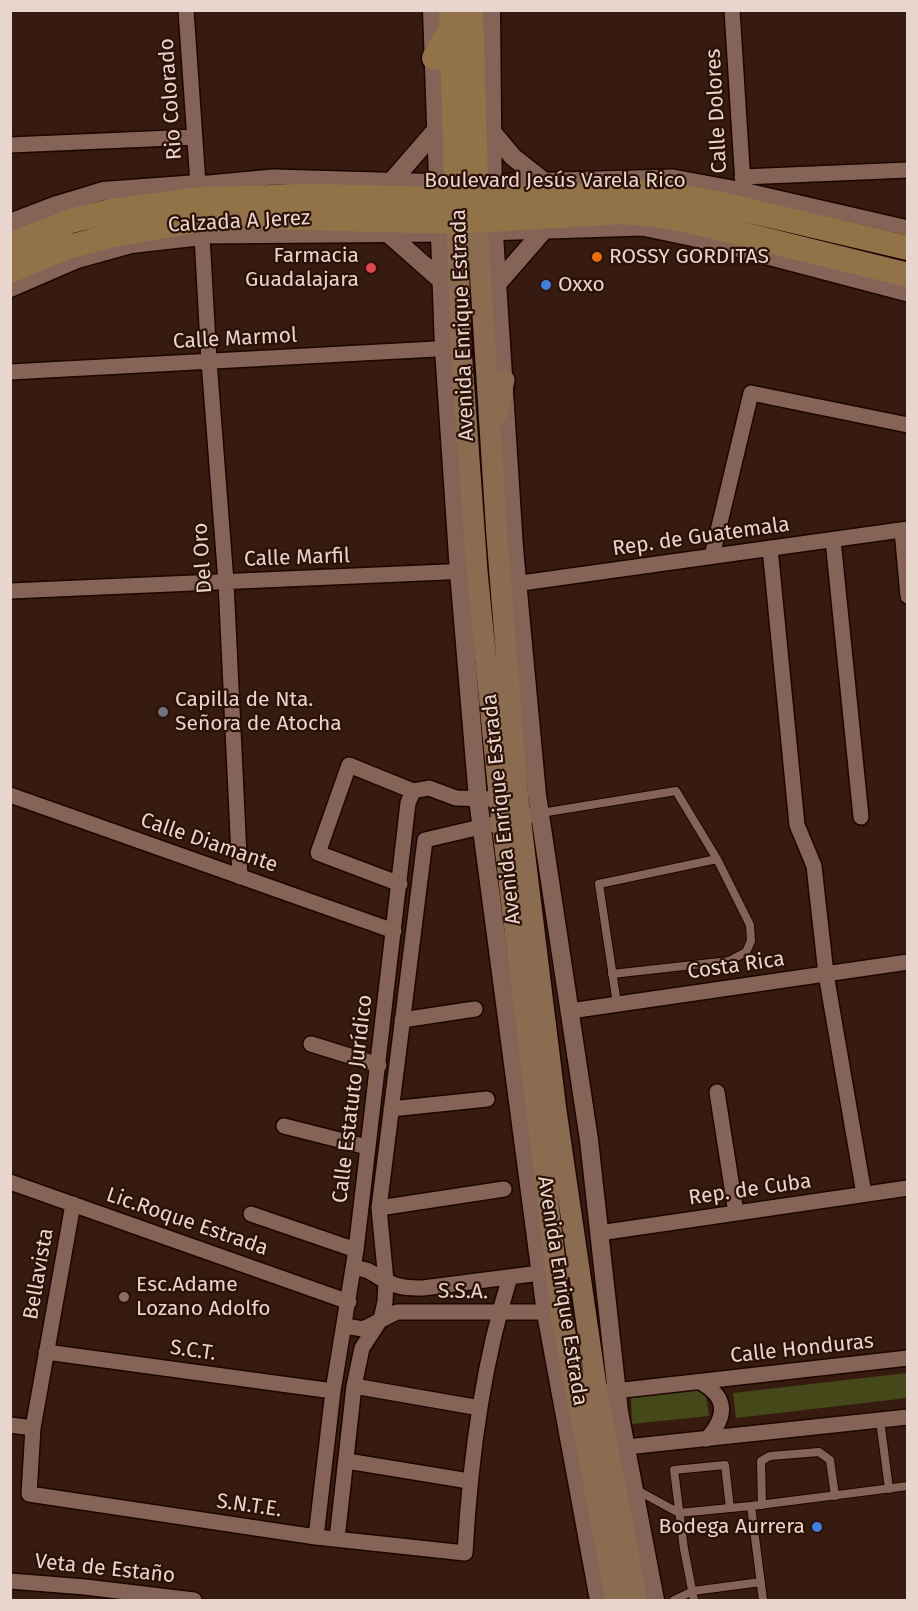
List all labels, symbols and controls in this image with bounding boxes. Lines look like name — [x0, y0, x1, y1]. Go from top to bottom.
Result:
street label: Rio Colorado — [154, 37, 188, 161]
street label: Calle Dolores — [701, 48, 733, 174]
street label: Boulevard Jesús Varela Rico — [424, 168, 686, 194]
street label: Calzada A Jerez — [167, 206, 311, 238]
street label: Avenida Enrique Estrada — [446, 209, 480, 441]
place label: Farmacia Guadalajara — [245, 243, 359, 293]
place label: ROSSY GORDITAS — [609, 244, 769, 270]
marker: ROSSY GORDITAS — [590, 250, 604, 264]
marker: Farmacia Guadalajara — [364, 261, 378, 275]
place label: Oxxo — [558, 272, 605, 298]
marker: Oxxo — [539, 278, 553, 292]
street label: Calle Marmol — [172, 323, 298, 355]
street label: Rep. de Guatemala — [611, 512, 791, 562]
street label: Del Oro — [188, 522, 218, 594]
street label: Calle Marfil — [244, 544, 350, 572]
place label: Capilla de Nta. Señora de Atocha — [175, 687, 342, 737]
street label: Avenida Enrique Estrada — [477, 692, 527, 926]
marker: Capilla de Nta. Señora de Atocha — [156, 705, 170, 719]
street label: Calle Diamante — [137, 808, 281, 878]
street label: Costa Rica — [686, 947, 786, 985]
street label: Calle Estatuto Jurídico — [328, 993, 378, 1205]
street label: Rep. de Cuba — [687, 1169, 813, 1211]
street label: Avenida Enrique Estrada — [531, 1174, 593, 1408]
street label: Lic.Roque Estrada — [103, 1183, 271, 1261]
street label: Bellavista — [19, 1226, 59, 1322]
place label: Esc.Adame Lozano Adolfo — [136, 1272, 271, 1322]
street label: S.S.A. — [438, 1279, 488, 1305]
marker: Esc.Adame Lozano Adolfo — [117, 1290, 131, 1304]
street label: Calle Honduras — [729, 1329, 875, 1369]
street label: S.C.T. — [168, 1335, 218, 1367]
street label: S.N.T.E. — [215, 1489, 283, 1523]
place label: Bodega Aurrera — [658, 1514, 805, 1540]
marker: Bodega Aurrera — [810, 1520, 824, 1534]
street label: Veta de Estaño — [34, 1549, 176, 1589]

